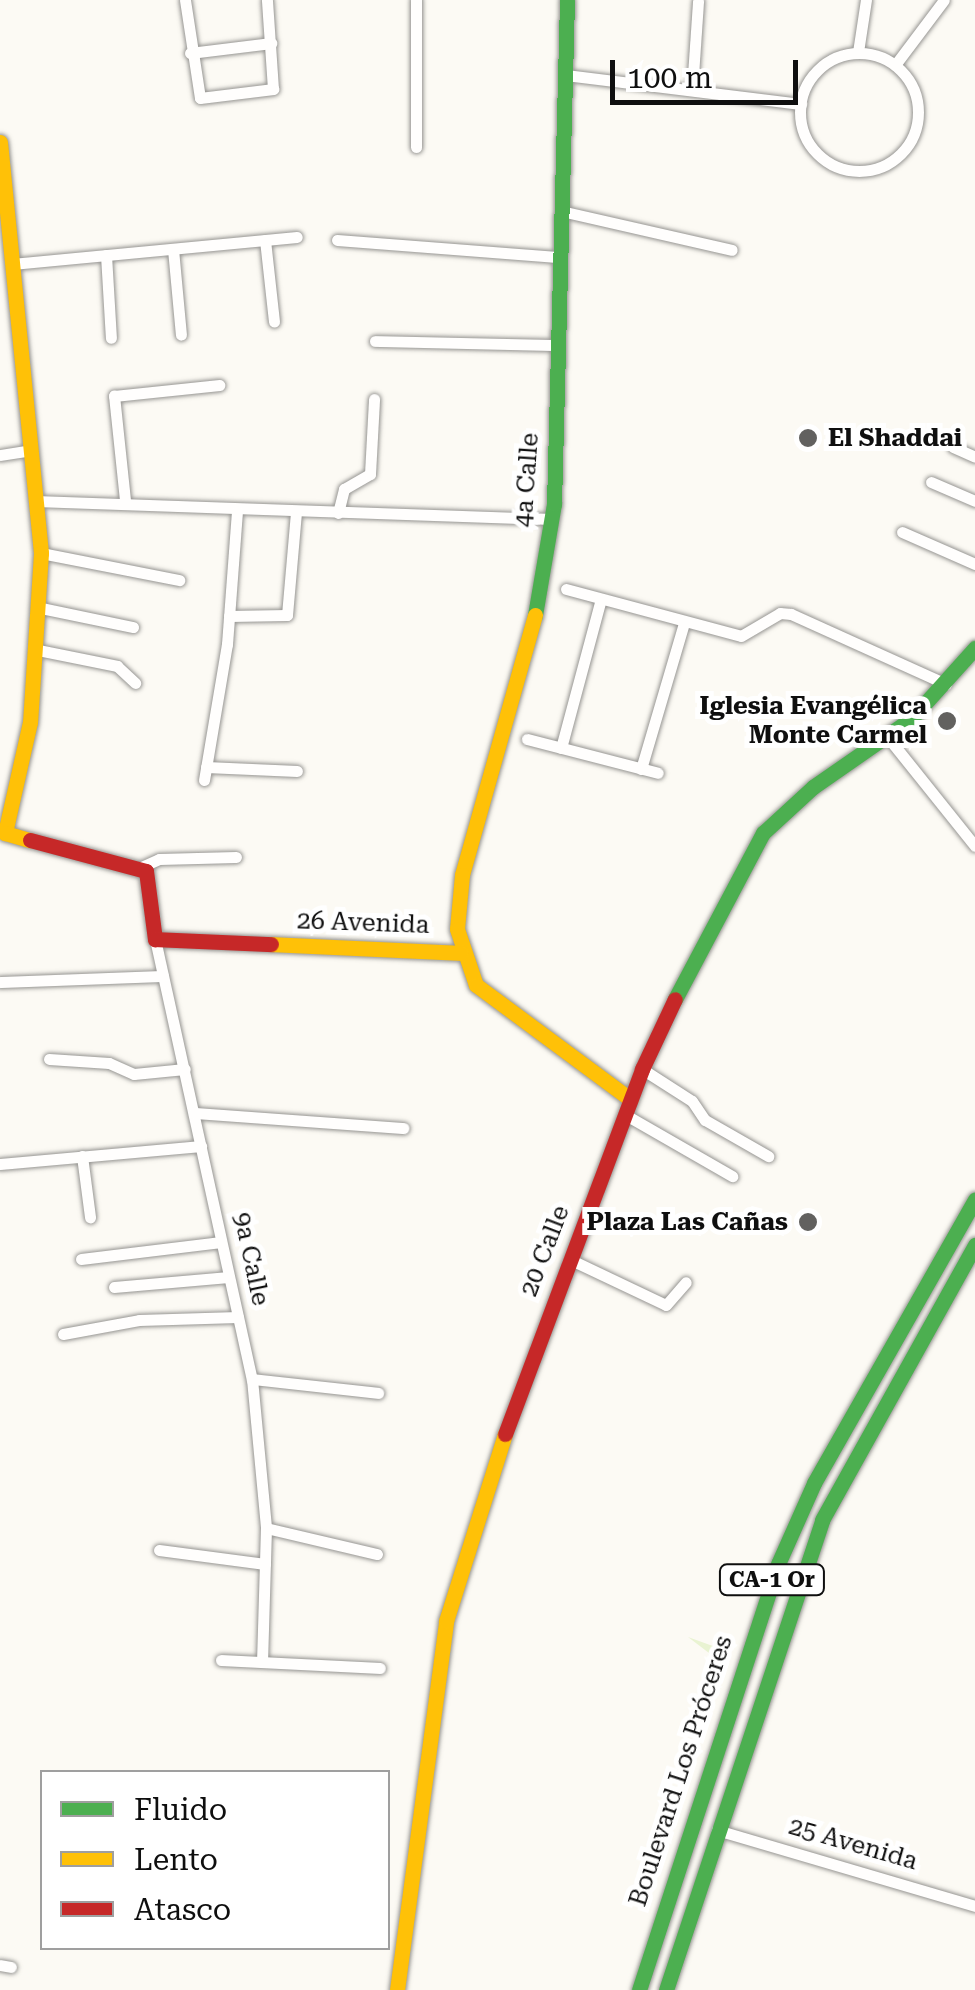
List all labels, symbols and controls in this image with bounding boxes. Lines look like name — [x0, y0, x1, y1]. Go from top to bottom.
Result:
scale bar — [615, 40, 802, 102]
text: 100 m — [627, 60, 712, 95]
place label: El Shaddai — [828, 423, 962, 453]
marker: El Shaddai — [797, 427, 819, 449]
street label: 4a Calle — [509, 432, 545, 528]
place label: Iglesia Evangélica Monte Carmel — [699, 692, 927, 751]
marker: Iglesia Evangélica Monte Carmel — [936, 710, 958, 732]
street label: 26 Avenida — [296, 906, 430, 940]
street label: 20 Calle — [514, 1201, 576, 1301]
place label: Plaza Las Cañas — [587, 1207, 788, 1237]
street label: 9a Calle — [227, 1210, 275, 1308]
marker: Plaza Las Cañas — [797, 1211, 819, 1233]
road number: CA-1 Or — [717, 1563, 827, 1597]
street label: Boulevard Los Próceres — [623, 1632, 739, 1910]
legend — [40, 1770, 390, 1950]
text: Fluido — [134, 1792, 227, 1827]
street label: 25 Avenida — [785, 1811, 921, 1877]
text: Lento — [134, 1842, 218, 1877]
text: Atasco — [134, 1892, 231, 1927]

